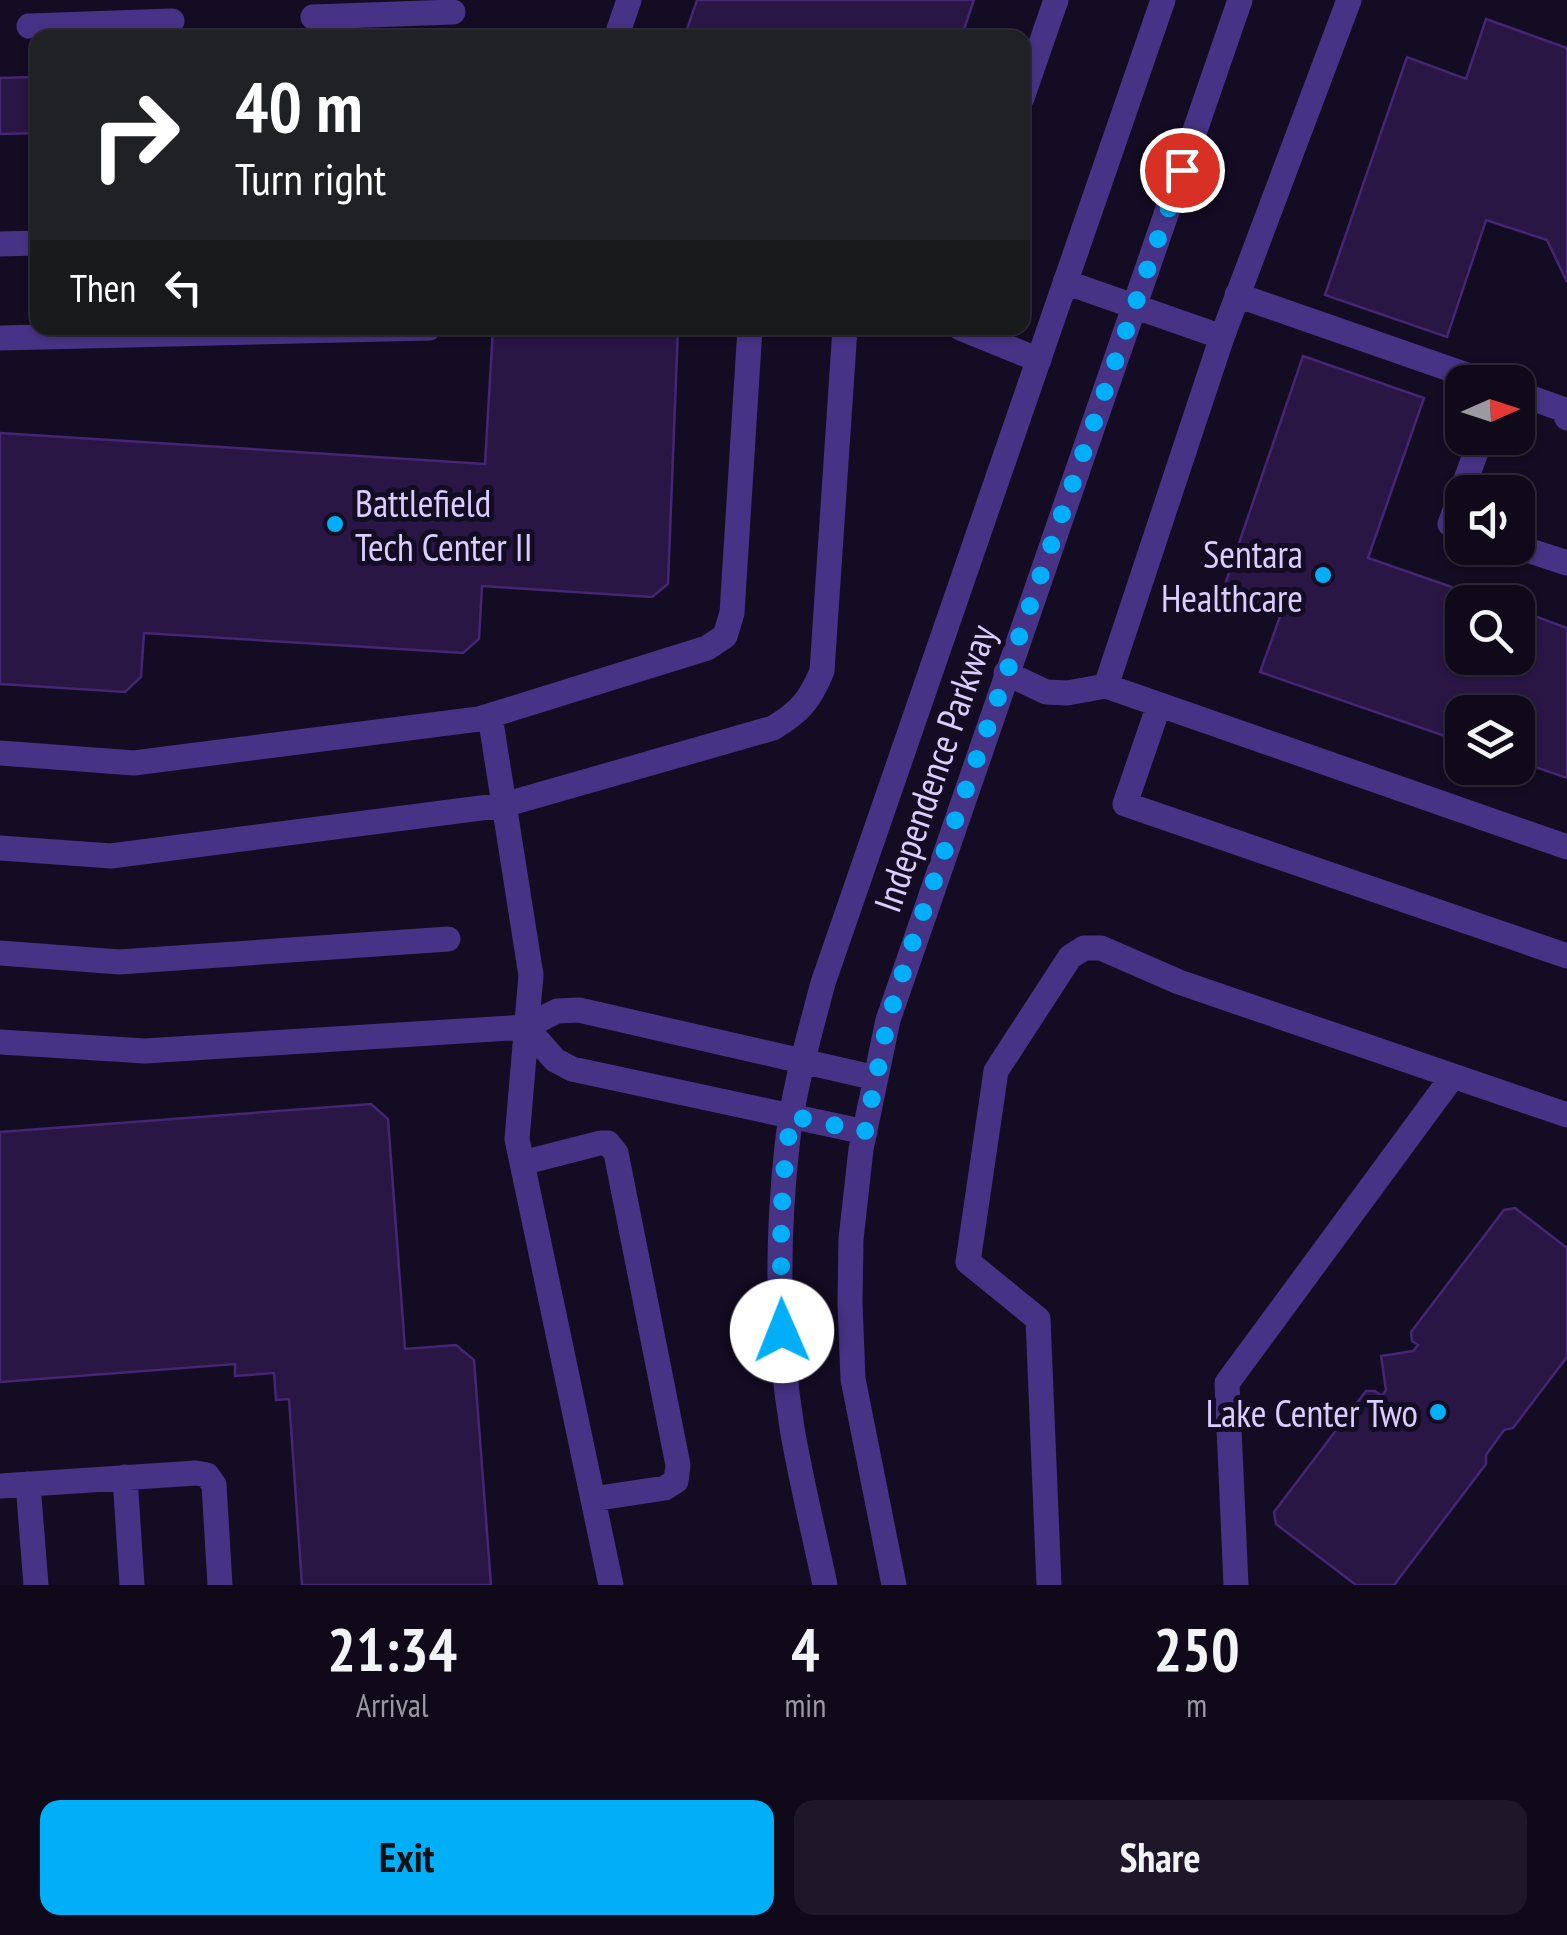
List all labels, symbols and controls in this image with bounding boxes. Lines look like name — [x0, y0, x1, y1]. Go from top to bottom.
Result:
text: 40 m — [235, 61, 363, 151]
icon: right — [70, 70, 200, 200]
pin — [1140, 128, 1225, 213]
icon: arrive — [1155, 143, 1210, 198]
text: Turn right — [235, 149, 386, 207]
icon: left — [156, 260, 211, 315]
text: Then — [70, 263, 136, 312]
north arrow — [1445, 365, 1535, 455]
map controls — [1445, 365, 1535, 785]
button: sound — [1445, 475, 1535, 565]
place label: Battlefield Tech Center II — [355, 478, 533, 571]
marker: Battlefield Tech Center II — [324, 513, 346, 535]
place label: Sentara Healthcare — [1161, 529, 1303, 622]
marker: Sentara Healthcare — [1312, 564, 1334, 586]
button: search — [1445, 585, 1535, 675]
street label: Independence Parkway — [862, 617, 1006, 918]
button: layers — [1445, 695, 1535, 785]
position arrow — [730, 1279, 834, 1383]
place label: Lake Center Two — [1206, 1388, 1418, 1437]
marker: Lake Center Two — [1427, 1401, 1449, 1423]
text: 21:34 — [327, 1610, 457, 1688]
text: 4 — [791, 1610, 820, 1688]
text: 250 — [1154, 1610, 1240, 1688]
text: Arrival — [356, 1684, 428, 1726]
text: min — [784, 1684, 826, 1726]
text: m — [1186, 1684, 1207, 1726]
button: Exit — [40, 1800, 774, 1915]
button: Share — [794, 1800, 1527, 1915]

